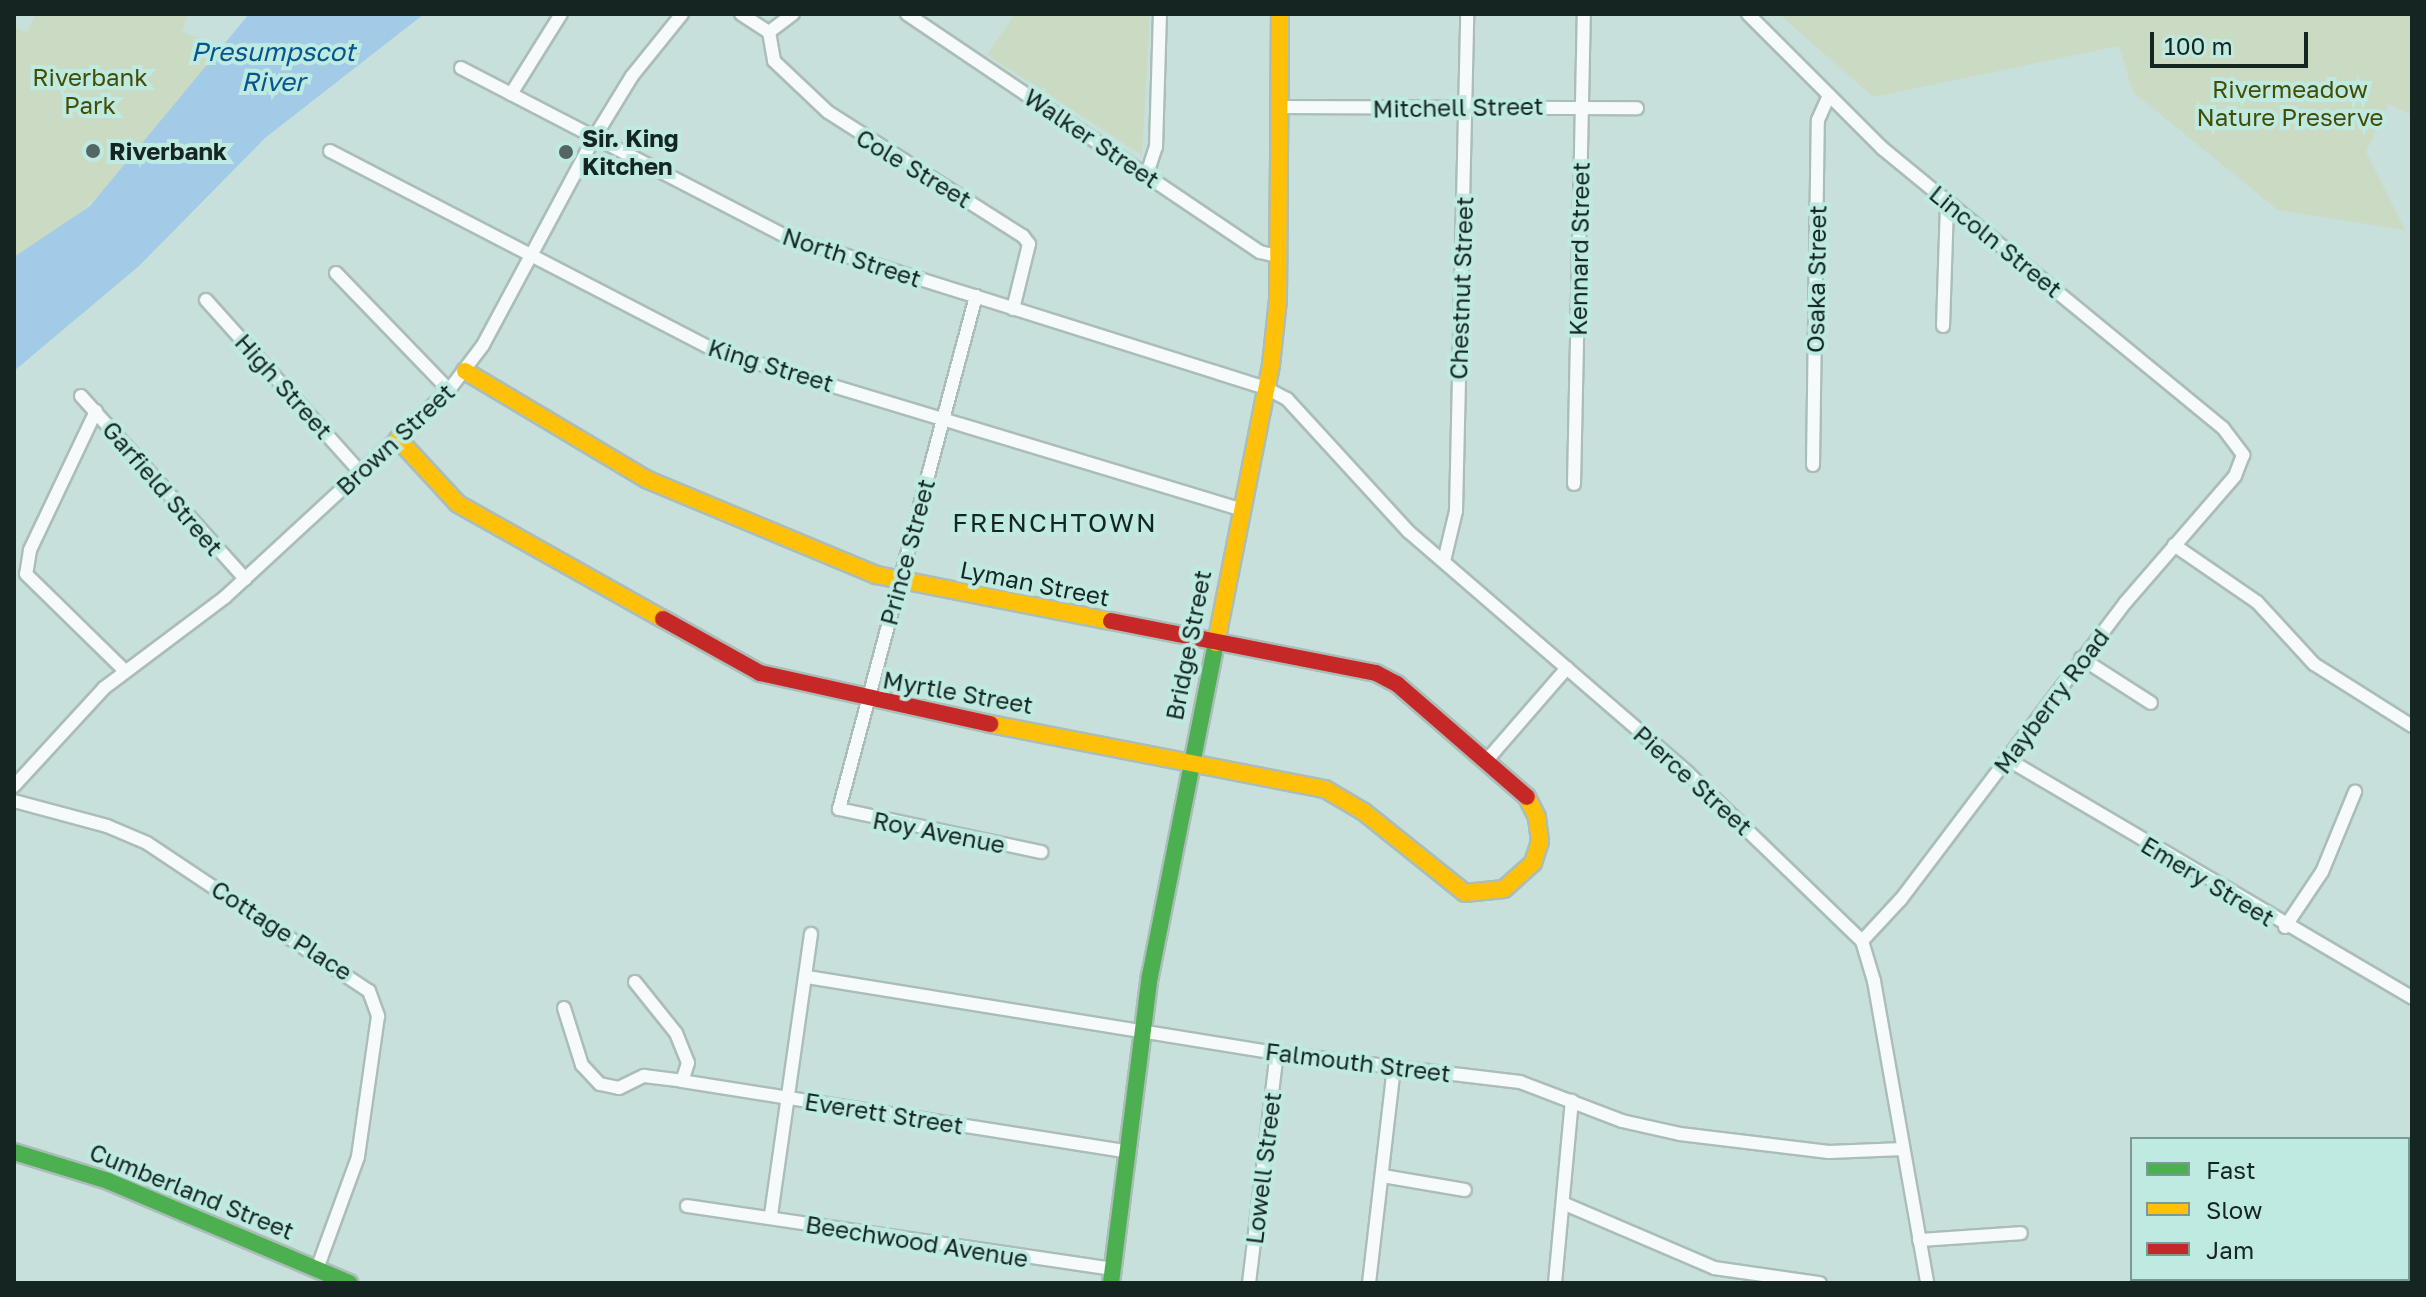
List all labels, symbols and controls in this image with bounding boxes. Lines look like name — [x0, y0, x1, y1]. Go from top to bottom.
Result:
scale bar — [2154, 16, 2312, 66]
text: 100 m — [2164, 31, 2233, 60]
water label: Presumpscot River — [191, 36, 355, 98]
park label: Riverbank Park — [32, 63, 148, 119]
park label: Rivermeadow Nature Preserve — [2196, 75, 2384, 131]
street label: Walker Street — [1019, 82, 1165, 194]
street label: Mitchell Street — [1372, 91, 1544, 123]
street label: Cole Street — [851, 122, 977, 214]
place label: Sir. King Kitchen — [582, 124, 679, 180]
place label: Riverbank — [109, 137, 227, 165]
marker: Riverbank — [84, 142, 102, 160]
marker: Sir. King Kitchen — [557, 143, 575, 161]
street label: Kennard Street — [1563, 162, 1595, 336]
street label: Lincoln Street — [1924, 179, 2068, 303]
street label: Chestnut Street — [1443, 196, 1479, 380]
street label: Osaka Street — [1800, 205, 1832, 353]
street label: North Street — [779, 221, 925, 293]
street label: High Street — [229, 328, 339, 444]
street label: King Street — [705, 332, 837, 398]
street label: Brown Street — [330, 377, 460, 501]
street label: Garfield Street — [97, 415, 229, 561]
street label: Prince Street — [874, 476, 940, 628]
district label: FRENCHTOWN — [952, 507, 1158, 539]
street label: Lyman Street — [958, 554, 1112, 612]
street label: Bridge Street — [1159, 567, 1217, 723]
street label: Mayberry Road — [1987, 623, 2115, 779]
street label: Myrtle Street — [881, 665, 1035, 719]
street label: Pierce Street — [1628, 719, 1758, 841]
street label: Roy Avenue — [870, 805, 1008, 859]
street label: Emery Street — [2136, 830, 2280, 932]
street label: Cottage Place — [206, 874, 358, 986]
street label: Falmouth Street — [1264, 1036, 1452, 1088]
street label: Everett Street — [803, 1086, 965, 1140]
street label: Lowell Street — [1239, 1090, 1287, 1246]
street label: Cumberland Street — [86, 1137, 298, 1245]
legend — [2130, 1137, 2410, 1281]
text: Fast — [2206, 1155, 2256, 1184]
text: Slow — [2206, 1195, 2262, 1224]
street label: Beechwood Avenue — [804, 1209, 1030, 1273]
text: Jam — [2206, 1235, 2254, 1264]

